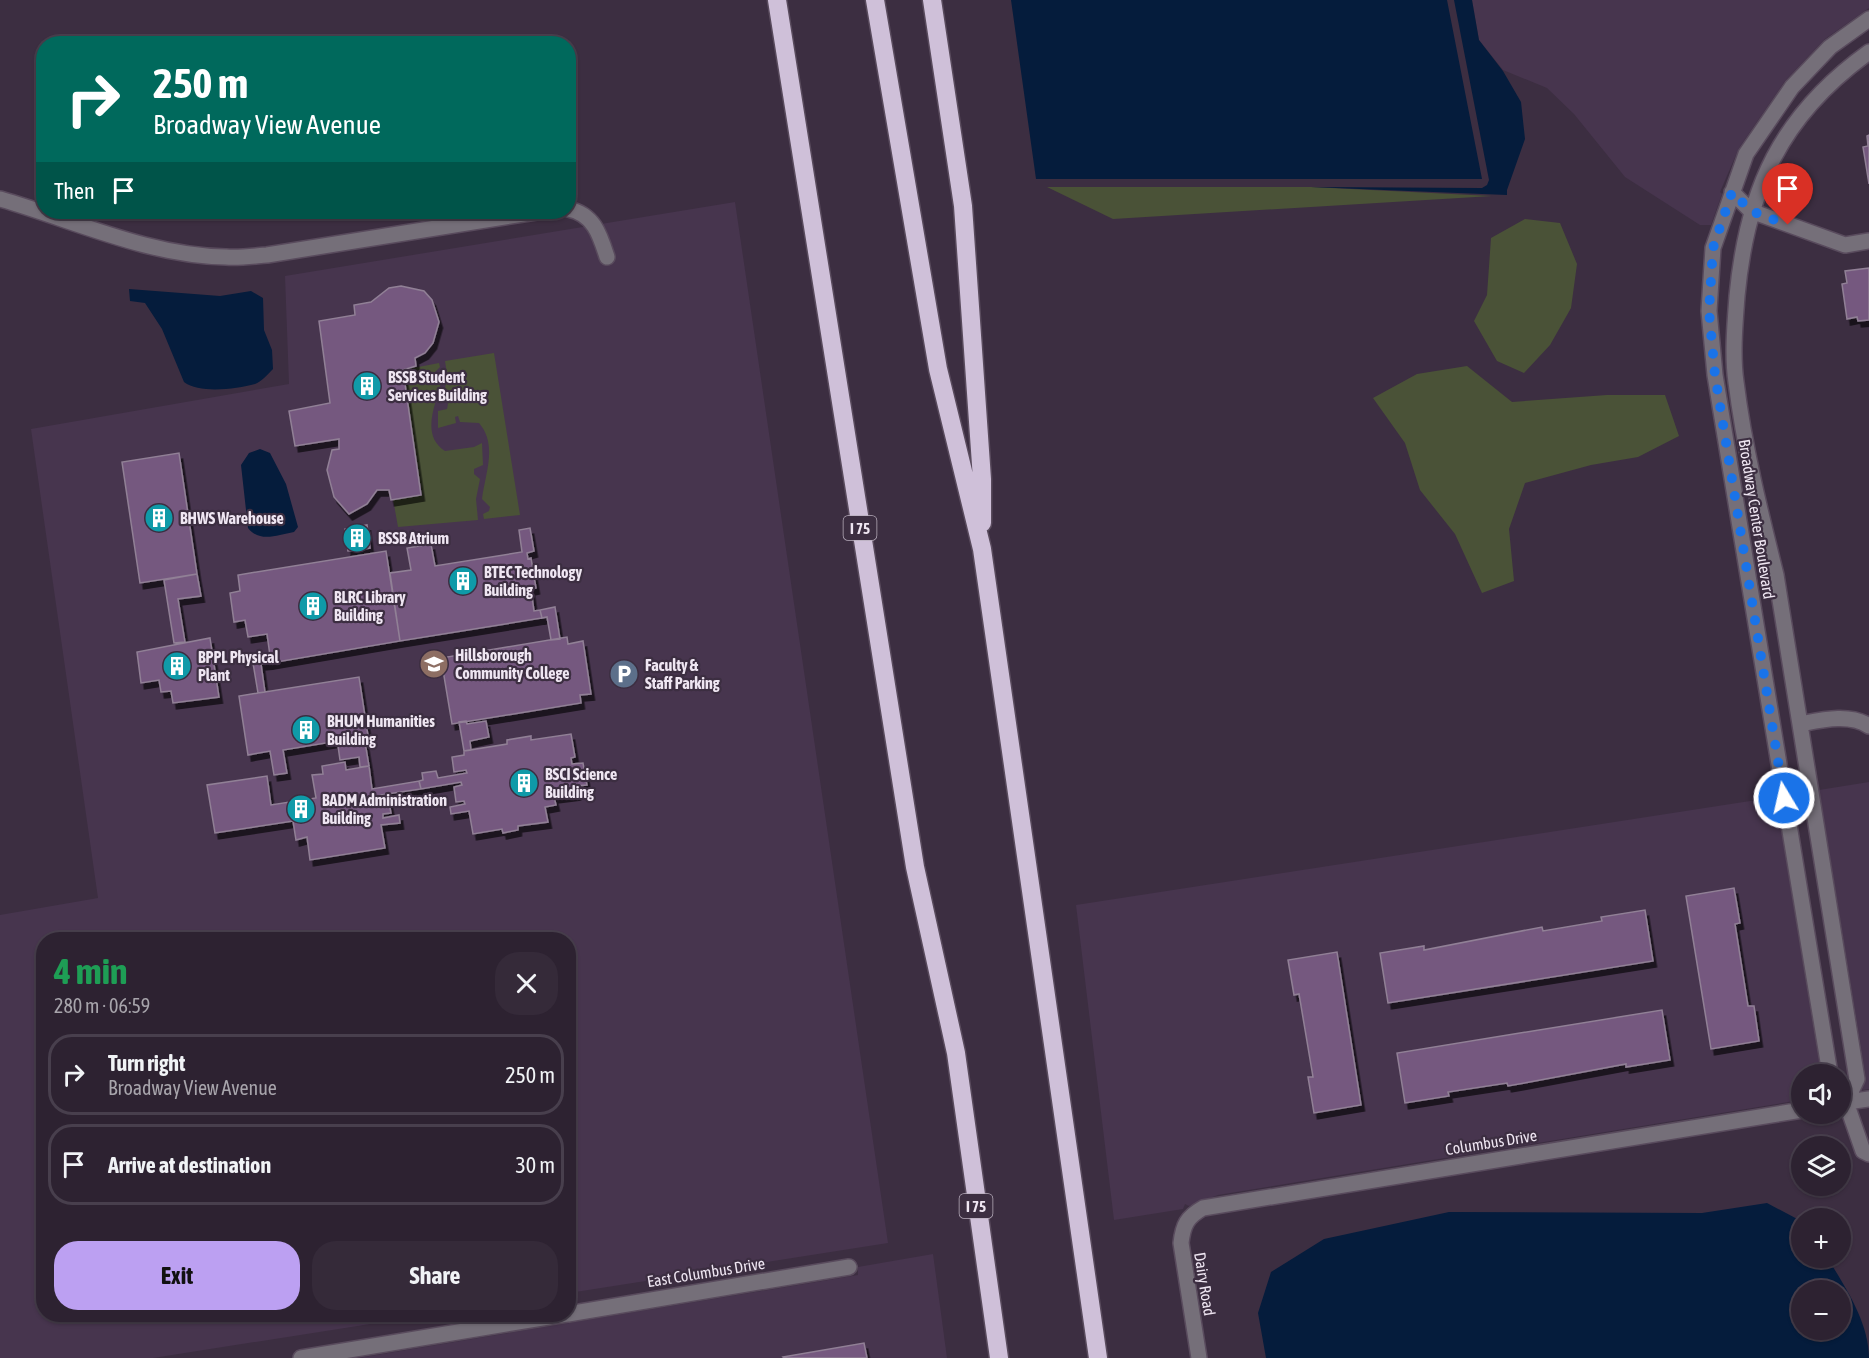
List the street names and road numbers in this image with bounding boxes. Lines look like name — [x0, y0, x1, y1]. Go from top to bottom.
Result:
street label: Broadway Center Boulevard — [1734, 438, 1779, 600]
road number: I 75 — [844, 516, 876, 540]
street label: Columbus Drive — [1444, 1126, 1538, 1158]
road number: I 75 — [960, 1194, 992, 1218]
street label: Dairy Road — [1190, 1251, 1219, 1317]
street label: East Columbus Drive — [646, 1254, 766, 1290]

